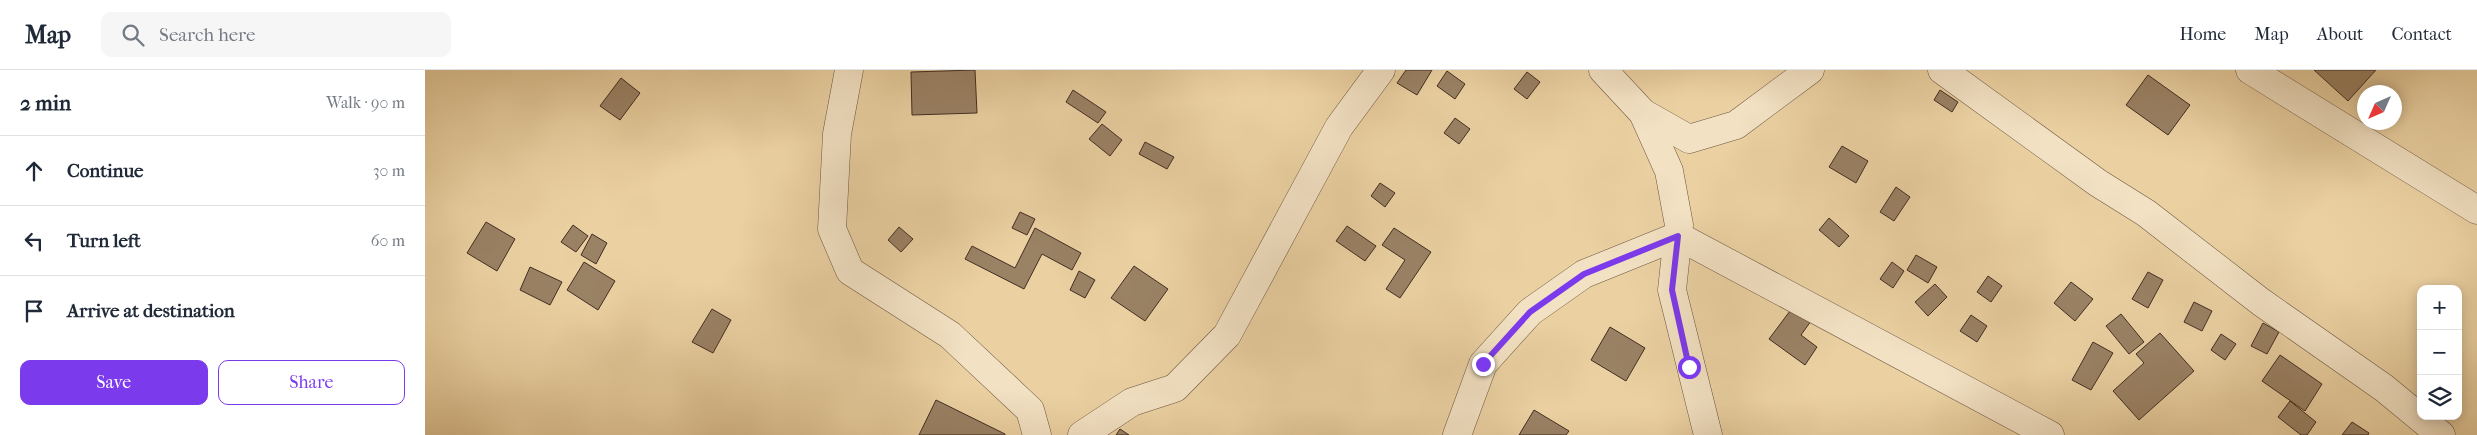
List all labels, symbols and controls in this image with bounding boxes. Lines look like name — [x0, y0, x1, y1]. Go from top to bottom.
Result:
search box — [101, 12, 451, 57]
text: Map — [25, 21, 71, 49]
icon: search — [119, 21, 147, 49]
text: Search here — [159, 24, 255, 46]
text: Home — [2179, 24, 2226, 45]
text: Map — [2254, 24, 2289, 45]
text: About — [2317, 24, 2363, 45]
text: Contact — [2391, 24, 2452, 45]
north arrow — [2357, 85, 2402, 130]
text: 2 min — [20, 91, 71, 115]
text: Walk · 90 m — [326, 93, 405, 112]
icon: ahead — [20, 157, 48, 185]
text: Continue — [67, 160, 143, 182]
text: 30 m — [373, 161, 405, 180]
icon: left — [20, 227, 48, 255]
text: Turn left — [67, 230, 141, 252]
text: 60 m — [371, 231, 405, 250]
map controls — [2417, 285, 2462, 420]
button: + — [2417, 285, 2462, 330]
icon: arrive — [20, 297, 48, 325]
text: Arrive at destination — [67, 300, 235, 322]
button: − — [2417, 330, 2462, 375]
route end — [1472, 353, 1495, 376]
route start — [1678, 356, 1701, 379]
button: Save — [20, 360, 208, 405]
button: Share — [218, 360, 405, 405]
button: layers — [2417, 375, 2462, 420]

